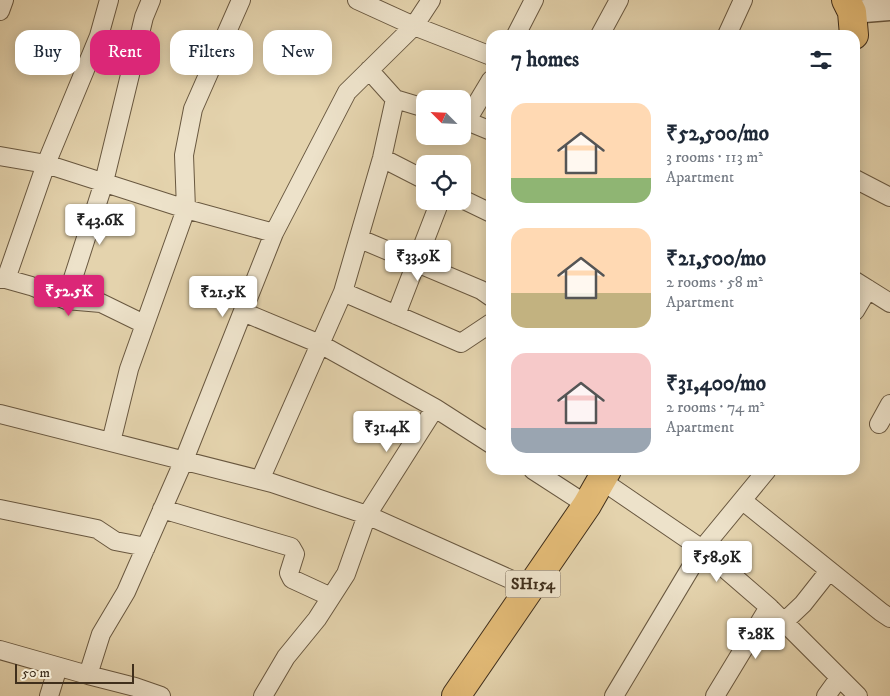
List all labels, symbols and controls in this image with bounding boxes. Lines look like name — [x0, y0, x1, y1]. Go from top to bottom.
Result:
chip: Buy — [15, 30, 80, 75]
chip: Rent — [90, 30, 160, 75]
chip: Filters — [170, 30, 253, 75]
chip: New — [263, 30, 332, 75]
icon: filters — [807, 46, 835, 74]
text: 7 homes — [511, 47, 579, 73]
north arrow — [416, 90, 471, 145]
map controls — [416, 90, 471, 210]
text: ₹52,500/mo — [666, 121, 769, 147]
icon: home — [551, 123, 611, 183]
text: 3 rooms · 113 m² — [666, 147, 763, 167]
button: locate — [416, 155, 471, 210]
text: Apartment — [666, 167, 734, 187]
pin: ₹43.6K — [59, 204, 141, 246]
text: ₹43.6K — [76, 210, 124, 230]
pin: ₹33.9K — [377, 240, 459, 282]
text: ₹33.9K — [396, 246, 440, 266]
text: ₹21,500/mo — [666, 246, 766, 272]
icon: home — [551, 248, 611, 308]
text: 2 rooms · 58 m² — [666, 272, 763, 292]
pin: ₹52.5K — [28, 274, 110, 317]
pin: ₹21.5K — [182, 276, 264, 318]
text: ₹52.5K — [45, 281, 93, 301]
text: ₹21.5K — [200, 282, 246, 302]
text: Apartment — [666, 292, 734, 312]
text: ₹31,400/mo — [666, 371, 766, 397]
icon: home — [551, 373, 611, 433]
text: 2 rooms · 74 m² — [666, 397, 764, 417]
pin: ₹31.4K — [346, 410, 428, 453]
text: ₹31.4K — [364, 417, 410, 437]
text: Apartment — [666, 417, 734, 437]
pin: ₹58.9K — [676, 540, 758, 583]
text: ₹58.9K — [693, 547, 741, 567]
road number: SH154 — [506, 570, 560, 598]
pin: ₹28K — [726, 618, 786, 660]
text: ₹28K — [738, 624, 774, 644]
scale bar — [15, 661, 134, 684]
text: 50 m — [22, 664, 50, 682]

